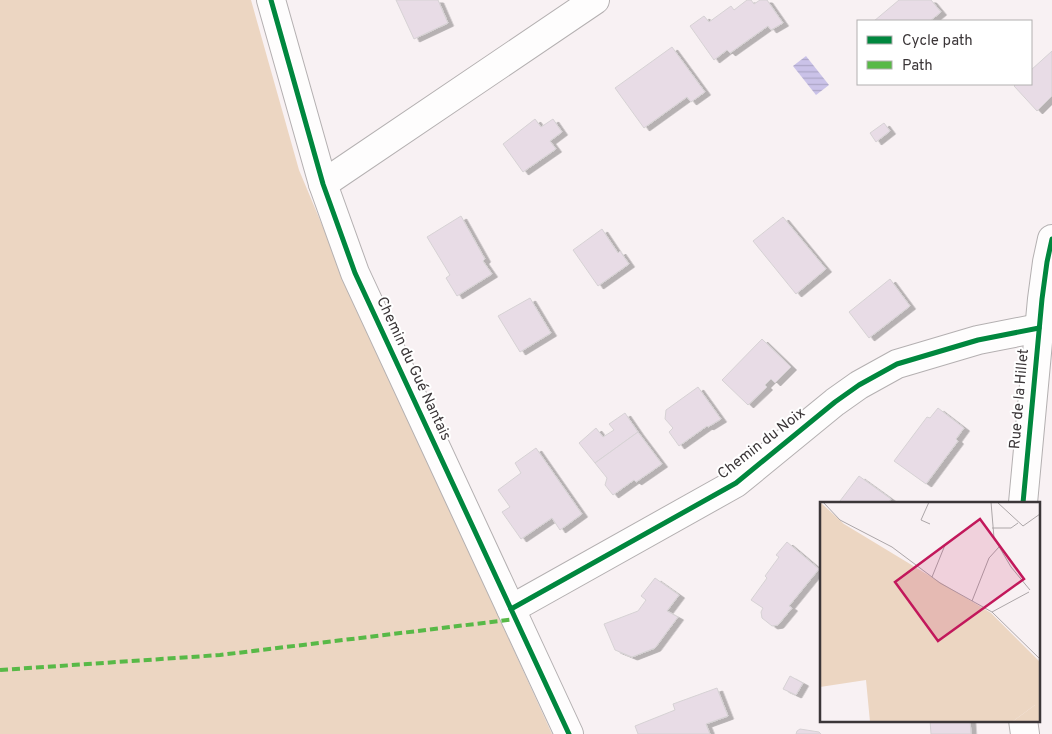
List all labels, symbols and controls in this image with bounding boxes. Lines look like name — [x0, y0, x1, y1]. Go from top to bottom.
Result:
legend — [857, 20, 1032, 85]
text: Cycle path — [902, 32, 973, 51]
text: Path — [902, 57, 933, 76]
street label: Chemin du Gué Nantais — [371, 294, 455, 444]
street label: Rue de la Hillet — [1006, 348, 1034, 450]
street label: Chemin du Noix — [714, 404, 810, 484]
inset map — [820, 502, 1040, 722]

